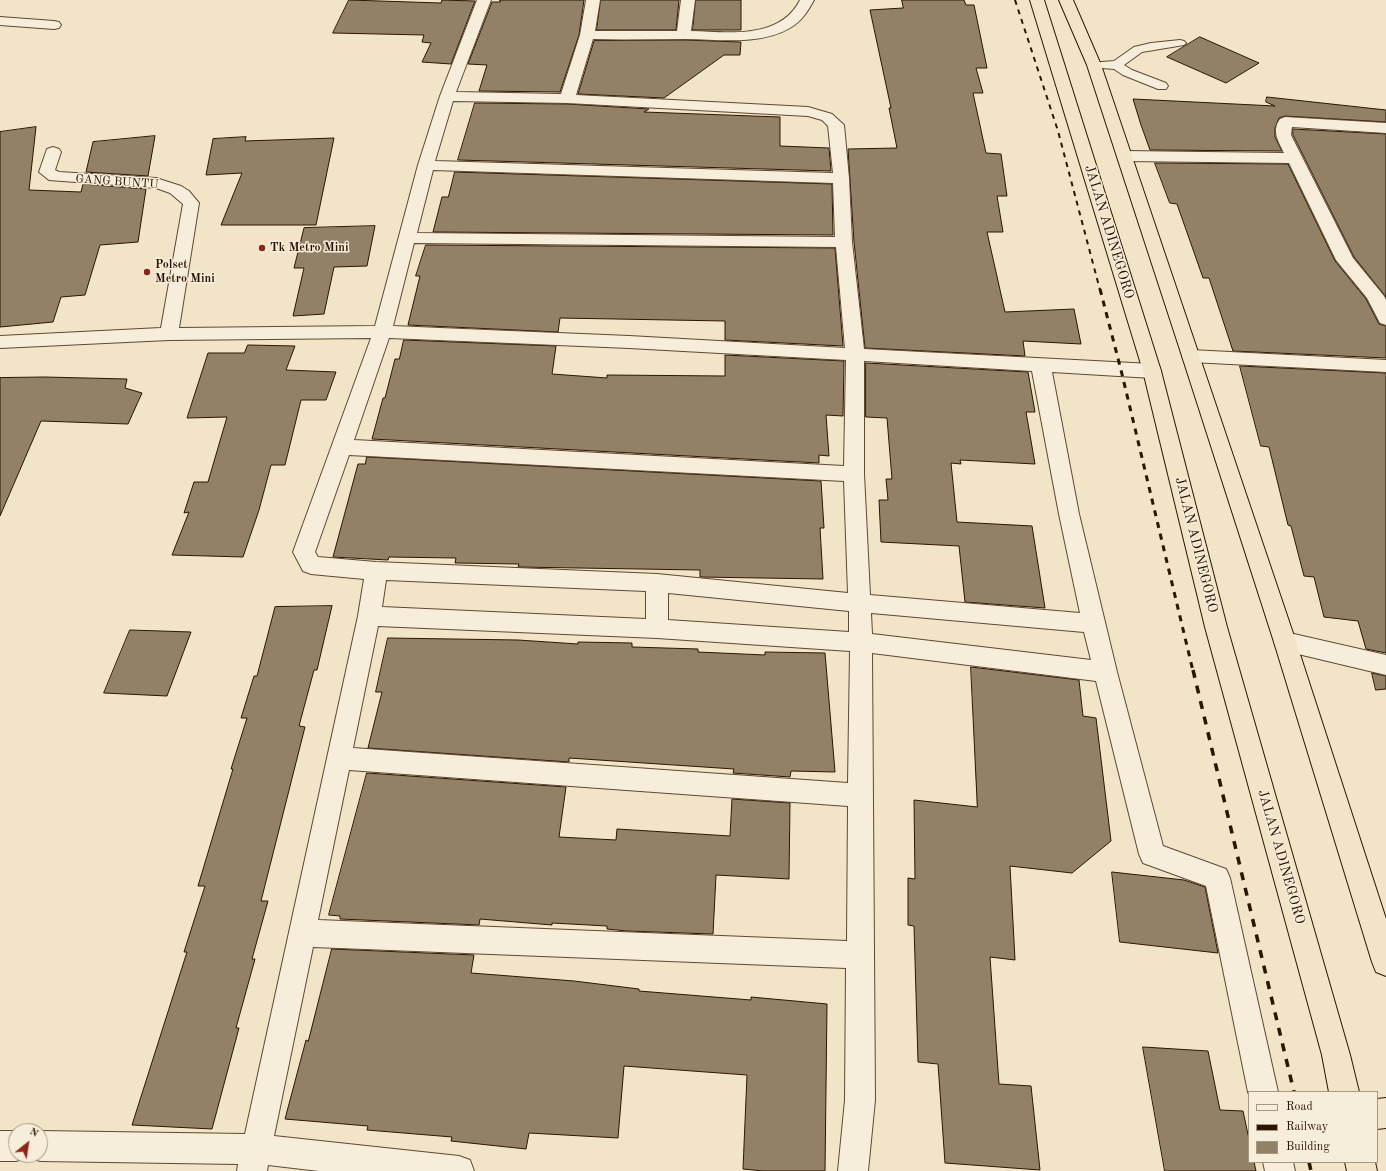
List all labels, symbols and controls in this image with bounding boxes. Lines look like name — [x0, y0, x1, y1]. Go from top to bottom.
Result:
street label: JALAN ADINEGORO — [1081, 163, 1137, 301]
street label: GANG BUNTU — [75, 172, 159, 192]
place label: Tk Metro Mini — [270, 241, 348, 255]
marker: Tk Metro Mini — [257, 243, 267, 253]
place label: Polset Metro Mini — [155, 258, 215, 286]
marker: Polset Metro Mini — [142, 267, 152, 277]
street label: JALAN ADINEGORO — [1171, 475, 1221, 615]
street label: JALAN ADINEGORO — [1254, 788, 1308, 926]
legend — [1248, 1091, 1378, 1163]
text: Road — [1286, 1101, 1313, 1113]
text: Railway — [1286, 1121, 1328, 1133]
north arrow — [8, 1123, 48, 1163]
text: N — [27, 1126, 40, 1140]
text: Building — [1286, 1141, 1330, 1153]

